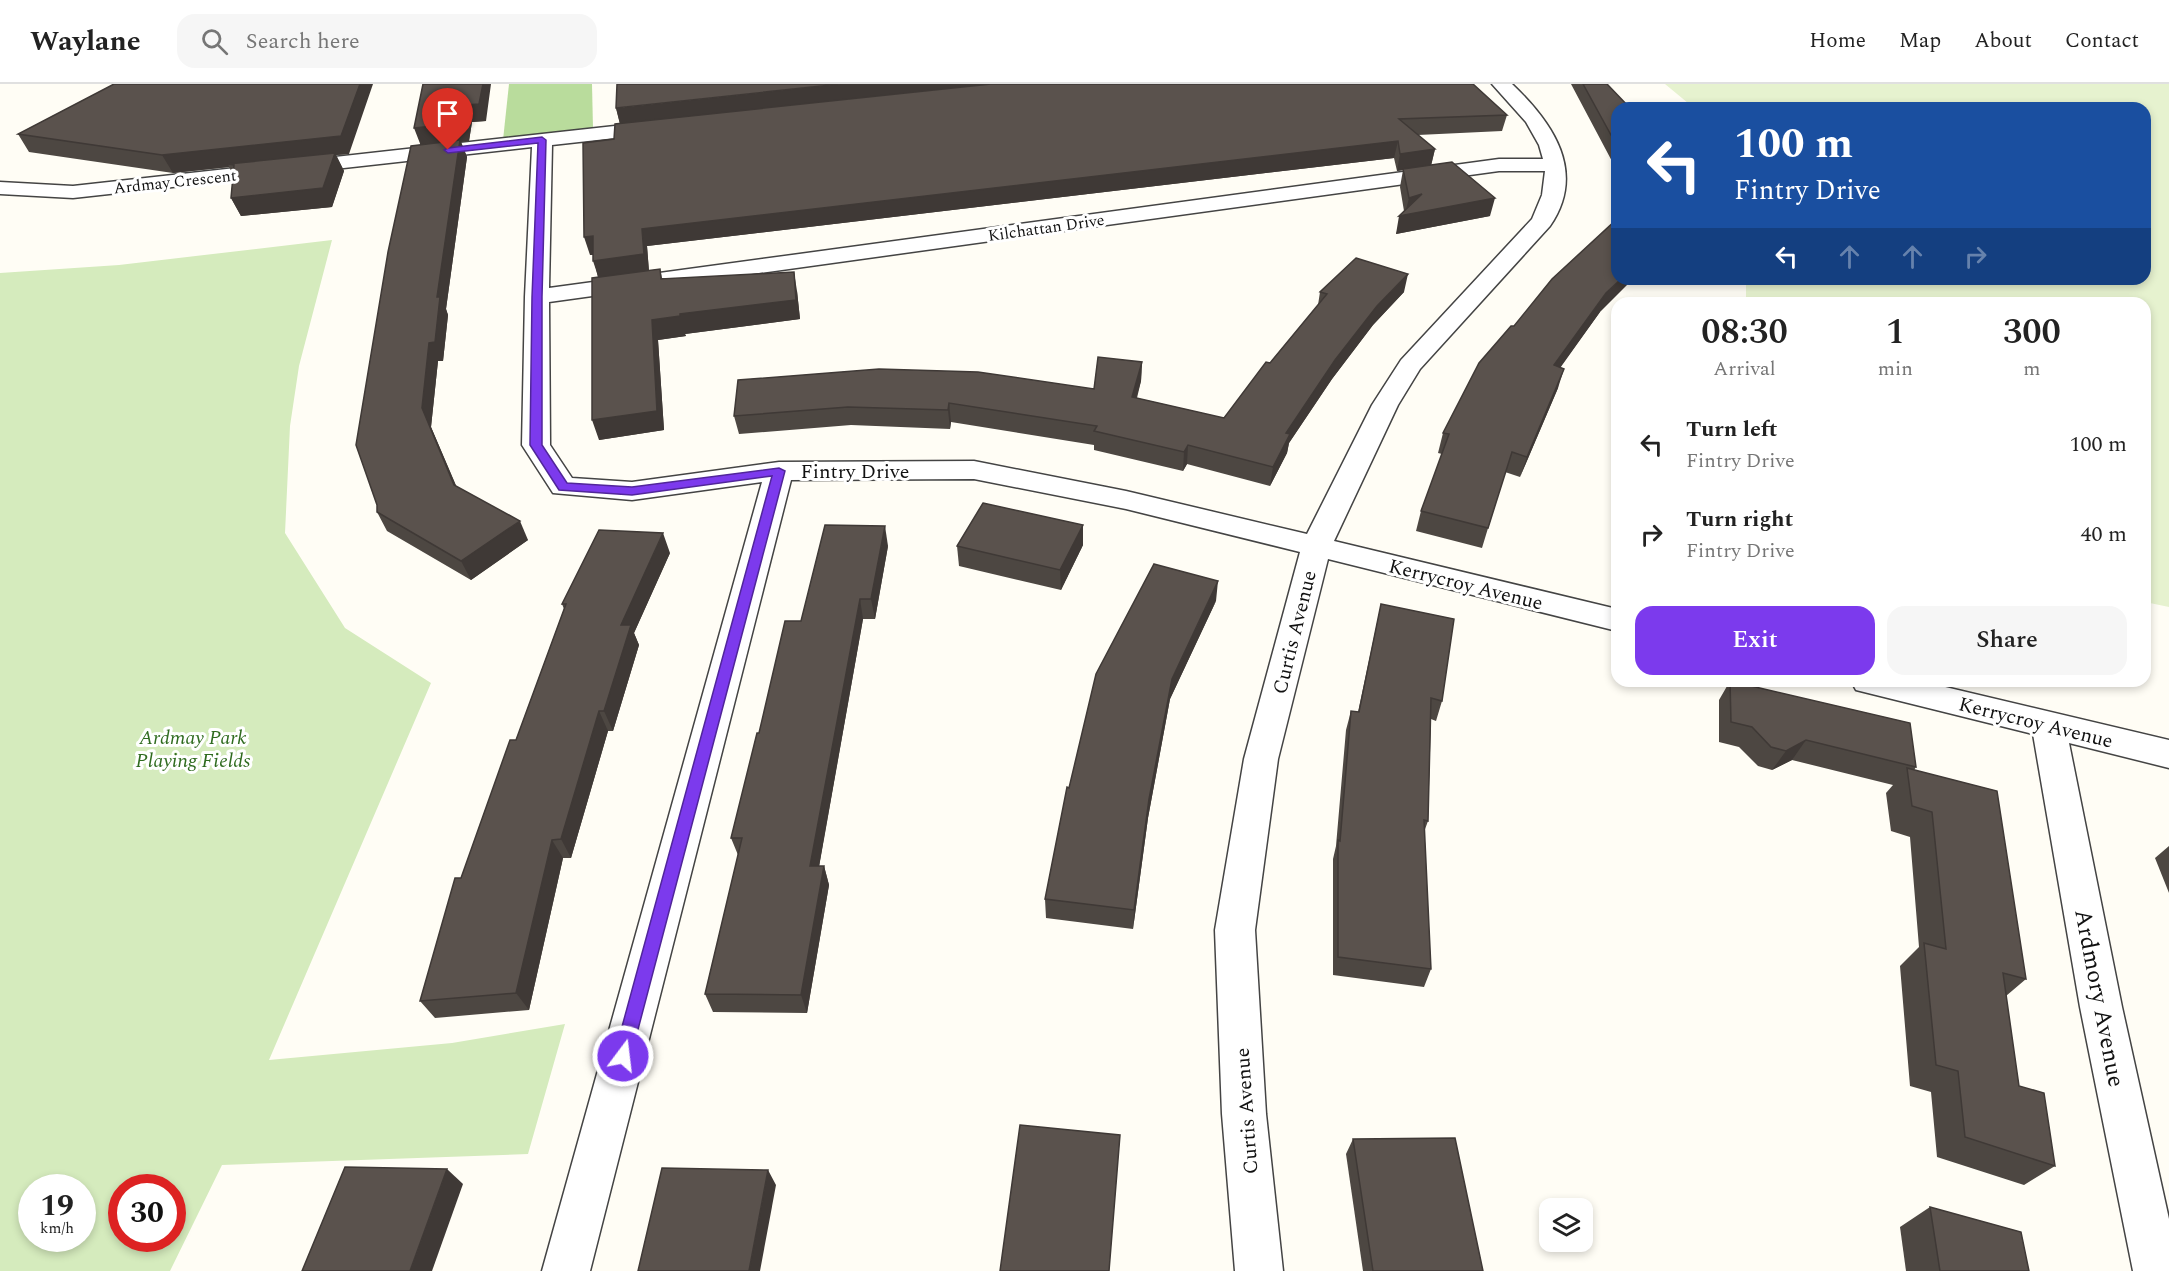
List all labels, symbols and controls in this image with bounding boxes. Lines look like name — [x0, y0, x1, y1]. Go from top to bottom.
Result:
search box — [177, 14, 597, 68]
text: Waylane — [30, 20, 141, 63]
icon: search — [198, 25, 231, 58]
text: Search here — [246, 25, 360, 58]
text: Home — [1809, 25, 1866, 57]
text: Map — [1899, 25, 1941, 57]
text: About — [1974, 25, 2032, 57]
text: Contact — [2065, 25, 2139, 57]
pin — [422, 88, 473, 150]
icon: arrive — [431, 97, 464, 130]
text: 100 m — [1734, 113, 1853, 176]
icon: left — [1635, 126, 1713, 204]
street label: Ardmay Crescent — [112, 164, 238, 200]
text: Fintry Drive — [1734, 170, 1881, 212]
street label: Kilchattan Drive — [986, 208, 1106, 248]
icon: left — [1770, 240, 1803, 273]
icon: ahead — [1833, 240, 1866, 273]
icon: ahead — [1896, 240, 1929, 273]
icon: right — [1959, 240, 1992, 273]
text: 08:30 — [1701, 305, 1788, 360]
text: 1 — [1886, 305, 1905, 360]
text: 300 — [2003, 305, 2061, 360]
text: Arrival — [1713, 354, 1776, 384]
text: min — [1878, 354, 1913, 384]
text: m — [2023, 354, 2041, 384]
text: Turn left — [1686, 413, 1778, 446]
icon: left — [1635, 428, 1668, 461]
text: 100 m — [2070, 428, 2127, 461]
text: Fintry Drive — [1686, 446, 1795, 476]
street label: Fintry Drive — [801, 457, 909, 487]
text: Turn right — [1686, 503, 1793, 536]
icon: right — [1635, 518, 1668, 551]
text: 40 m — [2081, 518, 2127, 551]
text: Fintry Drive — [1686, 536, 1795, 566]
street label: Kerrycroy Avenue — [1385, 551, 1546, 619]
street label: Curtis Avenue — [1265, 567, 1325, 697]
button: Exit — [1635, 606, 1875, 675]
button: Share — [1887, 606, 2127, 675]
street label: Kerrycroy Avenue — [1955, 689, 2116, 757]
park label: Ardmay Park Playing Fields — [136, 723, 250, 776]
street label: Ardmory Avenue — [2064, 906, 2134, 1090]
position arrow — [591, 1024, 655, 1088]
street label: Curtis Avenue — [1228, 1047, 1266, 1175]
speed limit sign: 30 — [108, 1174, 186, 1252]
text: 19 — [40, 1183, 74, 1229]
map controls — [1539, 1198, 1593, 1252]
button: layers — [1539, 1198, 1593, 1252]
text: km/h — [40, 1217, 74, 1240]

